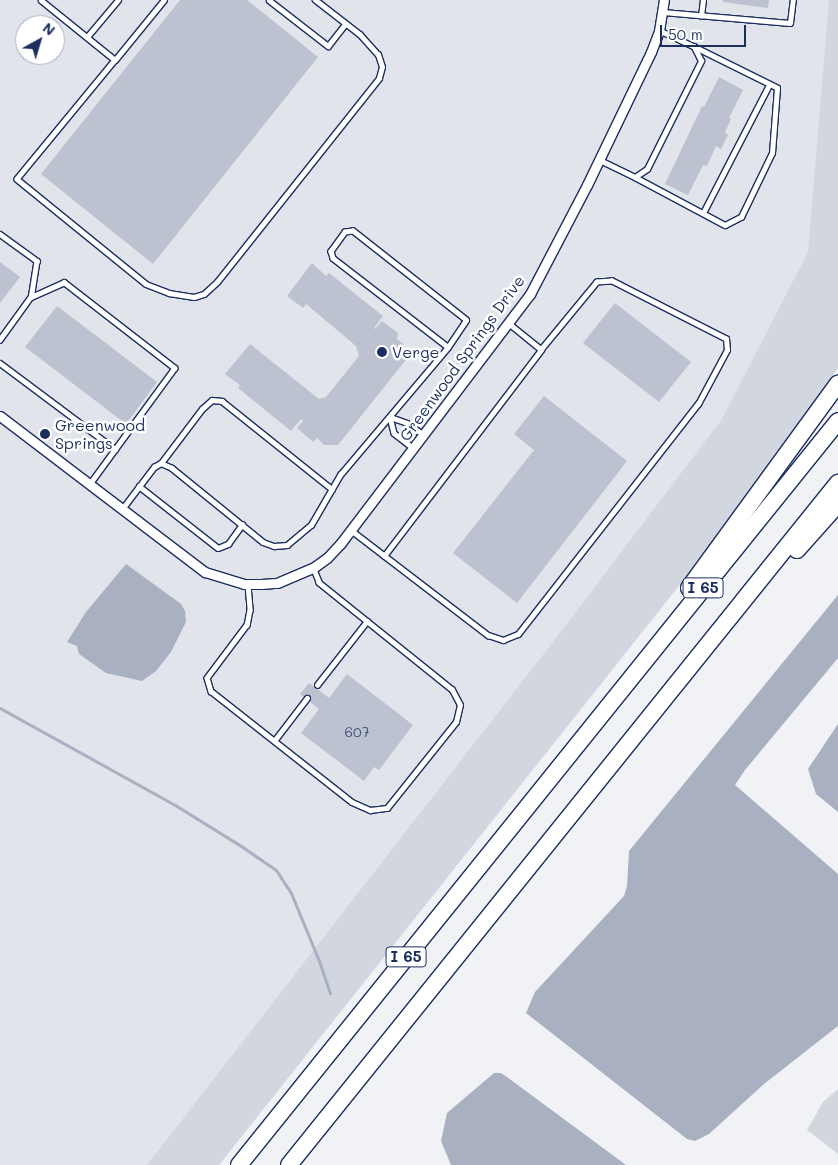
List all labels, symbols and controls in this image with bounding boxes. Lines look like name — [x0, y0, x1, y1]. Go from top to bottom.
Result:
north arrow — [15, 15, 65, 65]
scale bar — [663, 15, 749, 47]
text: N — [39, 18, 59, 39]
text: 50 m — [668, 24, 703, 44]
street label: Greenwood Springs Drive — [395, 271, 529, 445]
place label: Verge — [392, 342, 439, 362]
marker: Verge — [376, 346, 388, 358]
place label: Greenwood Springs — [55, 415, 145, 453]
marker: Greenwood Springs — [39, 428, 51, 440]
road number: I 65 — [682, 576, 724, 600]
house number: 607 — [345, 724, 369, 740]
road number: I 65 — [385, 944, 427, 970]

